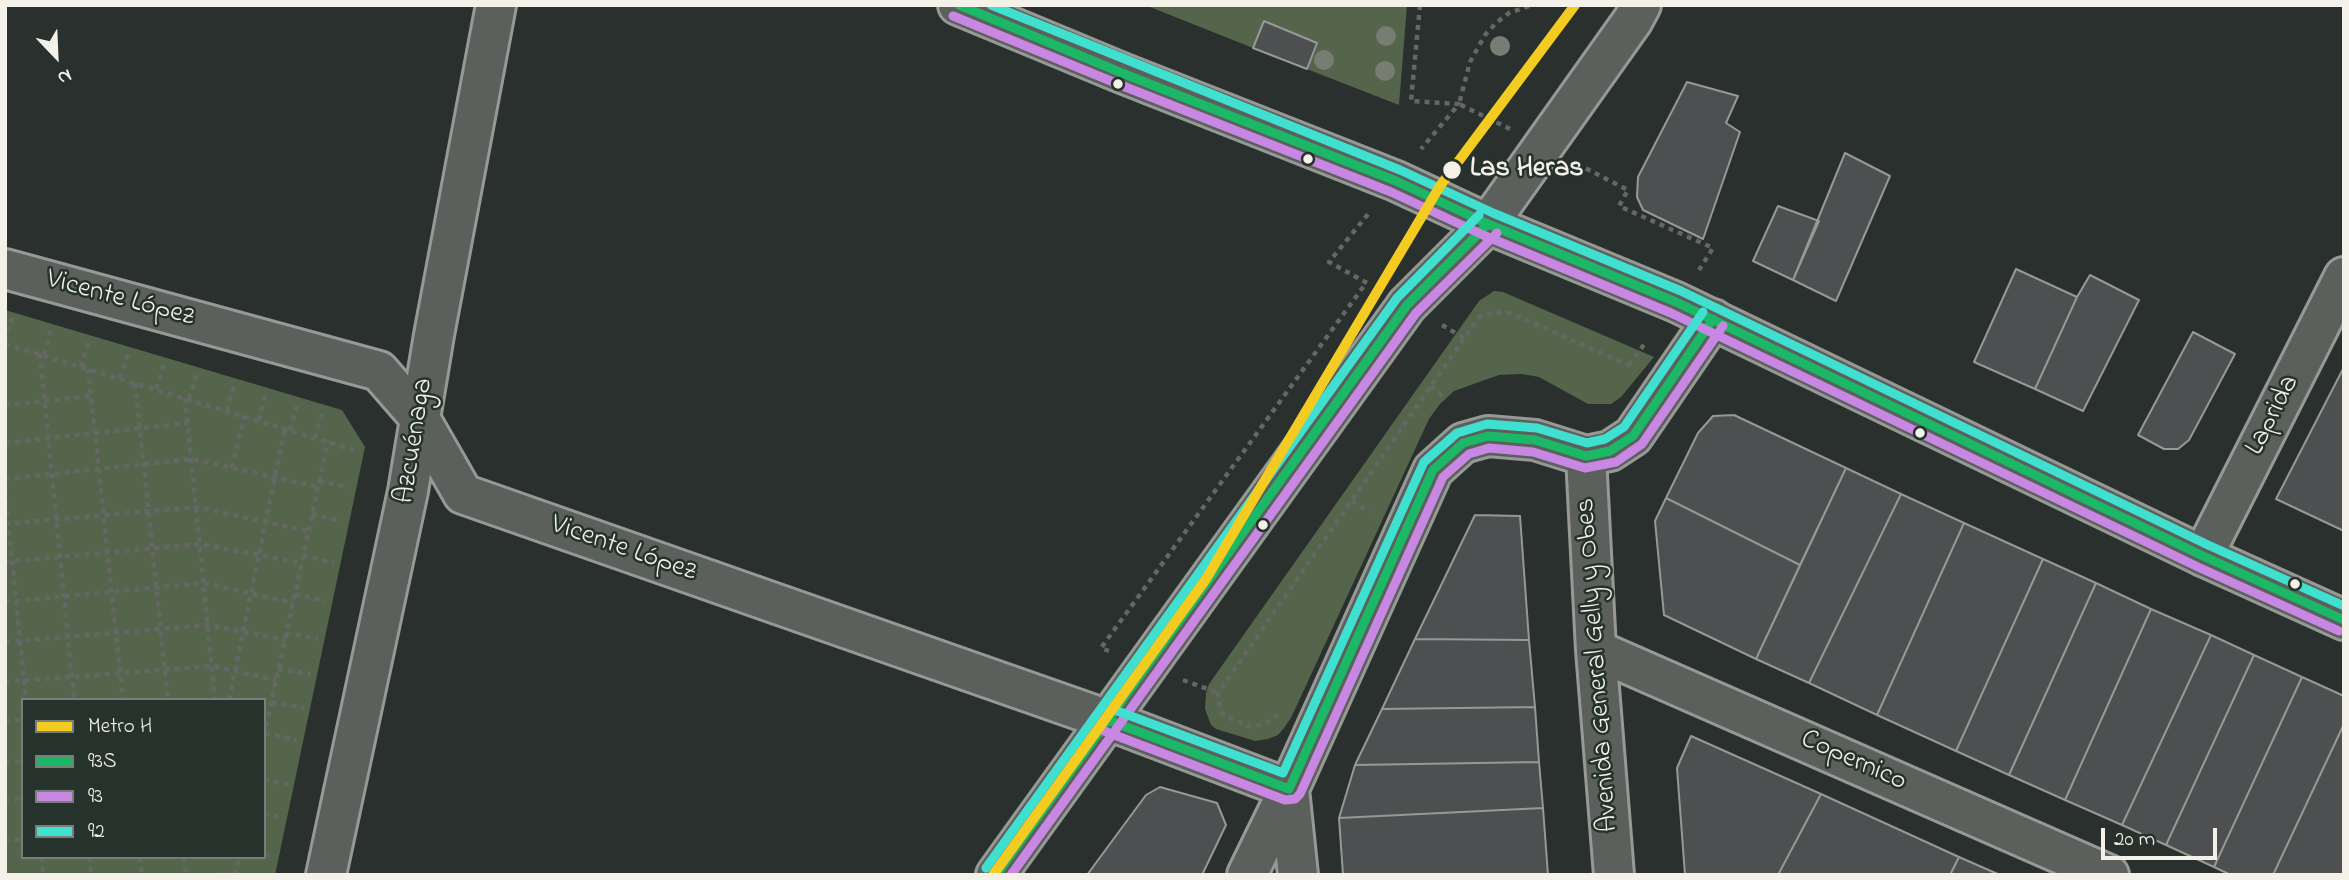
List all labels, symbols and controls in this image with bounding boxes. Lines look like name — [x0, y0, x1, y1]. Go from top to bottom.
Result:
north arrow — [21, 21, 91, 91]
text: N — [53, 61, 76, 91]
unlabelled marker — [1111, 77, 1125, 91]
unlabelled marker — [1301, 152, 1315, 166]
place label: Las Heras — [1470, 153, 1584, 187]
marker: Las Heras — [1441, 159, 1463, 181]
street label: Vicente López — [42, 264, 198, 336]
street label: Laprida — [2240, 370, 2308, 462]
street label: Azcuénaga — [390, 376, 442, 506]
unlabelled marker — [1913, 426, 1927, 440]
street label: Avenida General Gelly y Obes — [1571, 497, 1627, 833]
street label: Vicente López — [546, 509, 700, 591]
unlabelled marker — [1256, 518, 1270, 532]
unlabelled marker — [2288, 577, 2302, 591]
legend — [21, 698, 266, 859]
text: Metro H — [88, 712, 152, 742]
street label: Copernico — [1795, 724, 1911, 800]
text: 93S — [88, 747, 116, 777]
text: 93 — [88, 782, 103, 812]
scale bar — [2104, 814, 2220, 858]
text: 92 — [88, 817, 105, 847]
text: 20 m — [2114, 825, 2155, 855]

